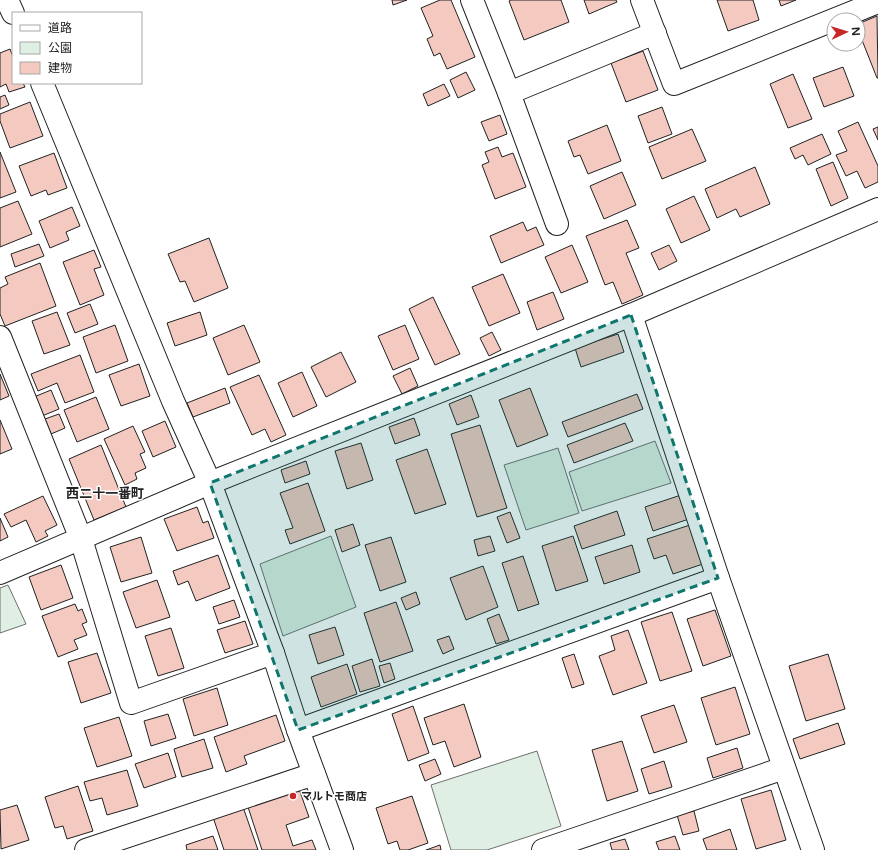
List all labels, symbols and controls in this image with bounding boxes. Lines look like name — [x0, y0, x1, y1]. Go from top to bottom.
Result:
legend — [12, 12, 142, 84]
north arrow — [826, 12, 866, 52]
text: 道路 — [48, 21, 72, 35]
text: N — [849, 26, 862, 36]
text: 公園 — [48, 41, 72, 55]
text: 建物 — [48, 61, 72, 75]
district label: 西二十一番町 — [66, 486, 144, 502]
place label: マルトモ商店 — [301, 790, 367, 803]
marker: マルトモ商店 — [288, 791, 298, 801]

